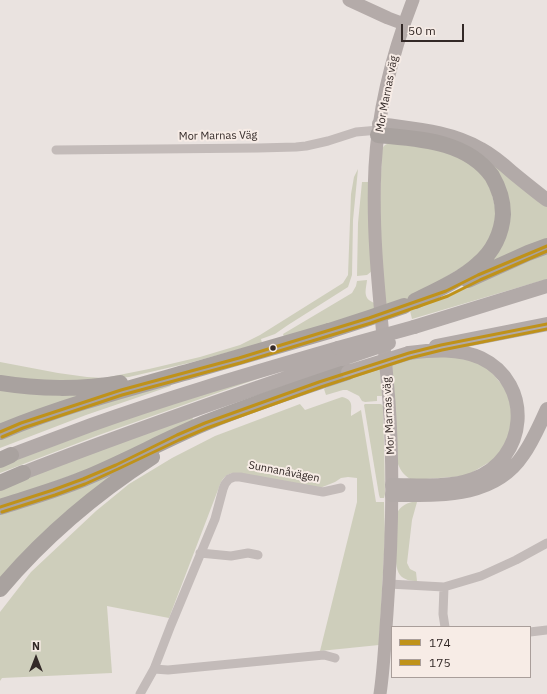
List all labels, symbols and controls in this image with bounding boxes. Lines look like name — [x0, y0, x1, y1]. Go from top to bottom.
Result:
scale bar — [403, 16, 466, 42]
text: 50 m — [408, 23, 436, 38]
street label: Mor Marnas väg — [373, 55, 401, 133]
street label: Mor Marnas Väg — [179, 129, 257, 143]
unlabelled marker — [268, 343, 278, 353]
street label: Mor Marnas väg — [380, 377, 398, 455]
street label: Sunnanåvägen — [247, 459, 321, 485]
legend — [391, 626, 531, 678]
text: 174 — [429, 635, 451, 650]
north arrow — [16, 638, 56, 678]
text: N — [32, 639, 40, 653]
text: 175 — [429, 655, 451, 670]

